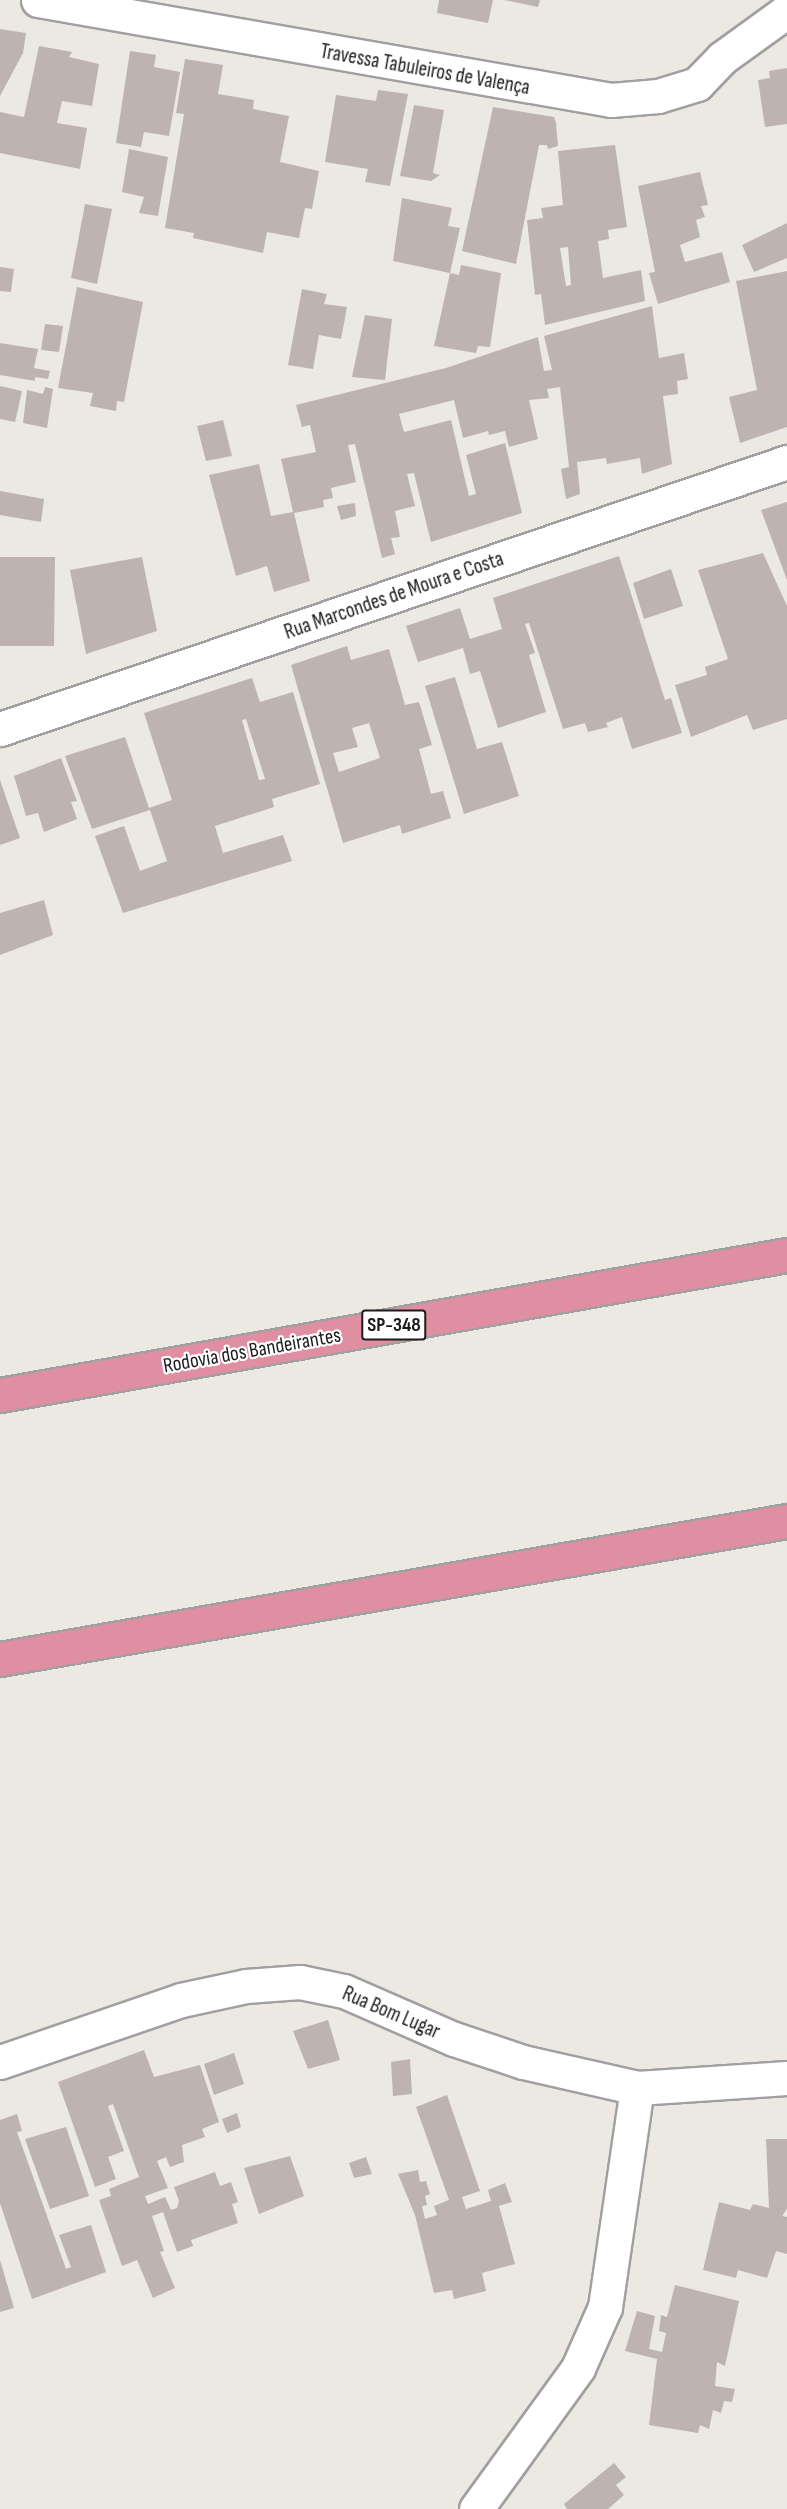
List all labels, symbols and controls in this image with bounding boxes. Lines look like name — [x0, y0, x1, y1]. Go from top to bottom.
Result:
street label: Travessa Tabuleiros de Valença — [318, 39, 532, 101]
street label: Rua Marcondes de Moura e Costa — [281, 547, 507, 645]
road number: SP-348 — [361, 1308, 427, 1342]
street label: Rodovia dos Bandeirantes — [161, 1323, 343, 1379]
street label: Rua Bom Lugar — [338, 1981, 444, 2045]

